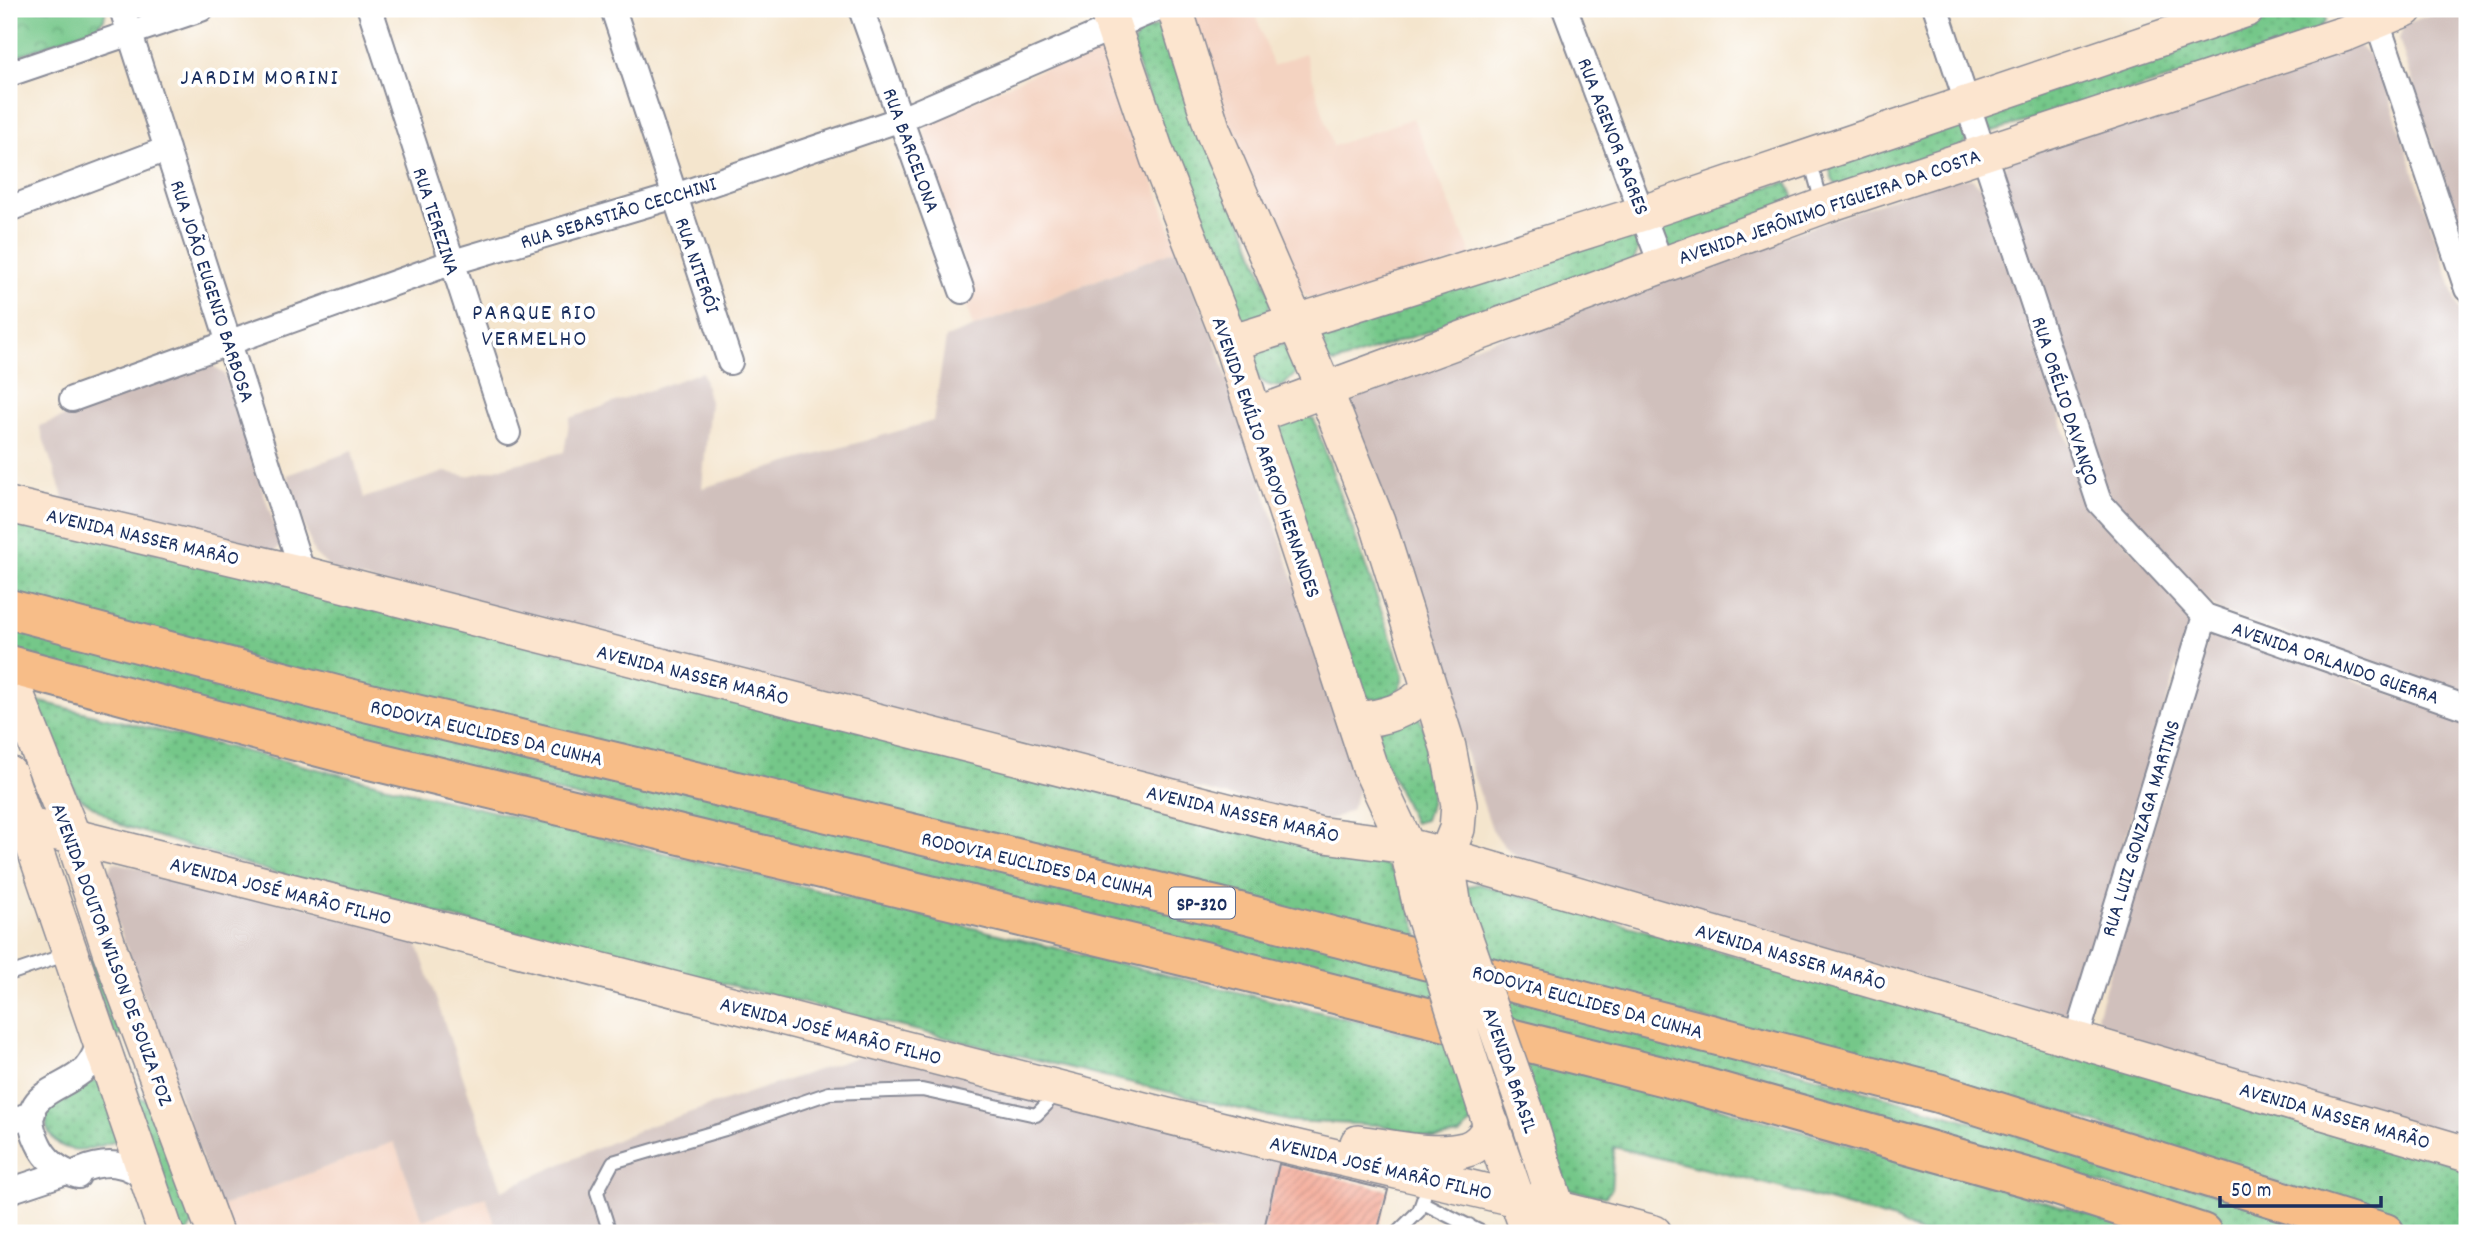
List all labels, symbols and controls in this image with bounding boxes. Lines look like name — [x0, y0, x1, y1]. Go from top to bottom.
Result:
street label: RUA AGENOR SAGRES — [1567, 54, 1655, 220]
district label: JARDIM MORINI — [180, 63, 340, 96]
street label: RUA BARCELONA — [873, 85, 946, 218]
street label: AVENIDA JERÔNIMO FIGUEIRA DA COSTA — [1675, 143, 1985, 275]
street label: RUA TEREZINA — [403, 164, 466, 280]
street label: RUA SEBASTIÃO CECCHINI — [517, 171, 721, 259]
street label: RUA JOÃO EUGENIO BARBOSA — [160, 177, 260, 407]
street label: RUA NITERÓI — [665, 214, 726, 318]
district label: PARQUE RIO VERMELHO — [472, 298, 598, 357]
street label: AVENIDA EMÍLIO ARROYO HERNANDES — [1202, 313, 1326, 603]
street label: RUA ORÉLIO DAVANÇO — [2022, 313, 2105, 490]
street label: AVENIDA NASSER MARÃO — [43, 502, 242, 576]
street label: AVENIDA ORLANDO GUERRA — [2227, 615, 2443, 714]
street label: AVENIDA NASSER MARÃO — [593, 639, 791, 715]
street label: RODOVIA EUCLIDES DA CUNHA — [367, 694, 606, 776]
street label: RUA LUIZ GONZAGA MARTINS — [2096, 717, 2190, 941]
street label: AVENIDA NASSER MARÃO — [1143, 779, 1342, 853]
street label: AVENIDA DOUTOR WILSON DE SOUZA FOZ — [41, 800, 179, 1111]
street label: RODOVIA EUCLIDES DA CUNHA — [918, 826, 1157, 908]
street label: AVENIDA JOSÉ MARÃO FILHO — [166, 851, 394, 935]
road number: SP-320 — [1169, 888, 1235, 918]
street label: AVENIDA NASSER MARÃO — [1691, 917, 1889, 1000]
street label: RODOVIA EUCLIDES DA CUNHA — [1468, 959, 1706, 1049]
street label: AVENIDA JOSÉ MARÃO FILHO — [716, 991, 944, 1075]
street label: AVENIDA BRASIL — [1473, 1004, 1544, 1138]
street label: AVENIDA NASSER MARÃO — [2235, 1076, 2433, 1159]
street label: AVENIDA JOSÉ MARÃO FILHO — [1266, 1130, 1494, 1210]
scale bar — [2220, 1165, 2382, 1209]
text: 50 m — [2231, 1177, 2271, 1207]

